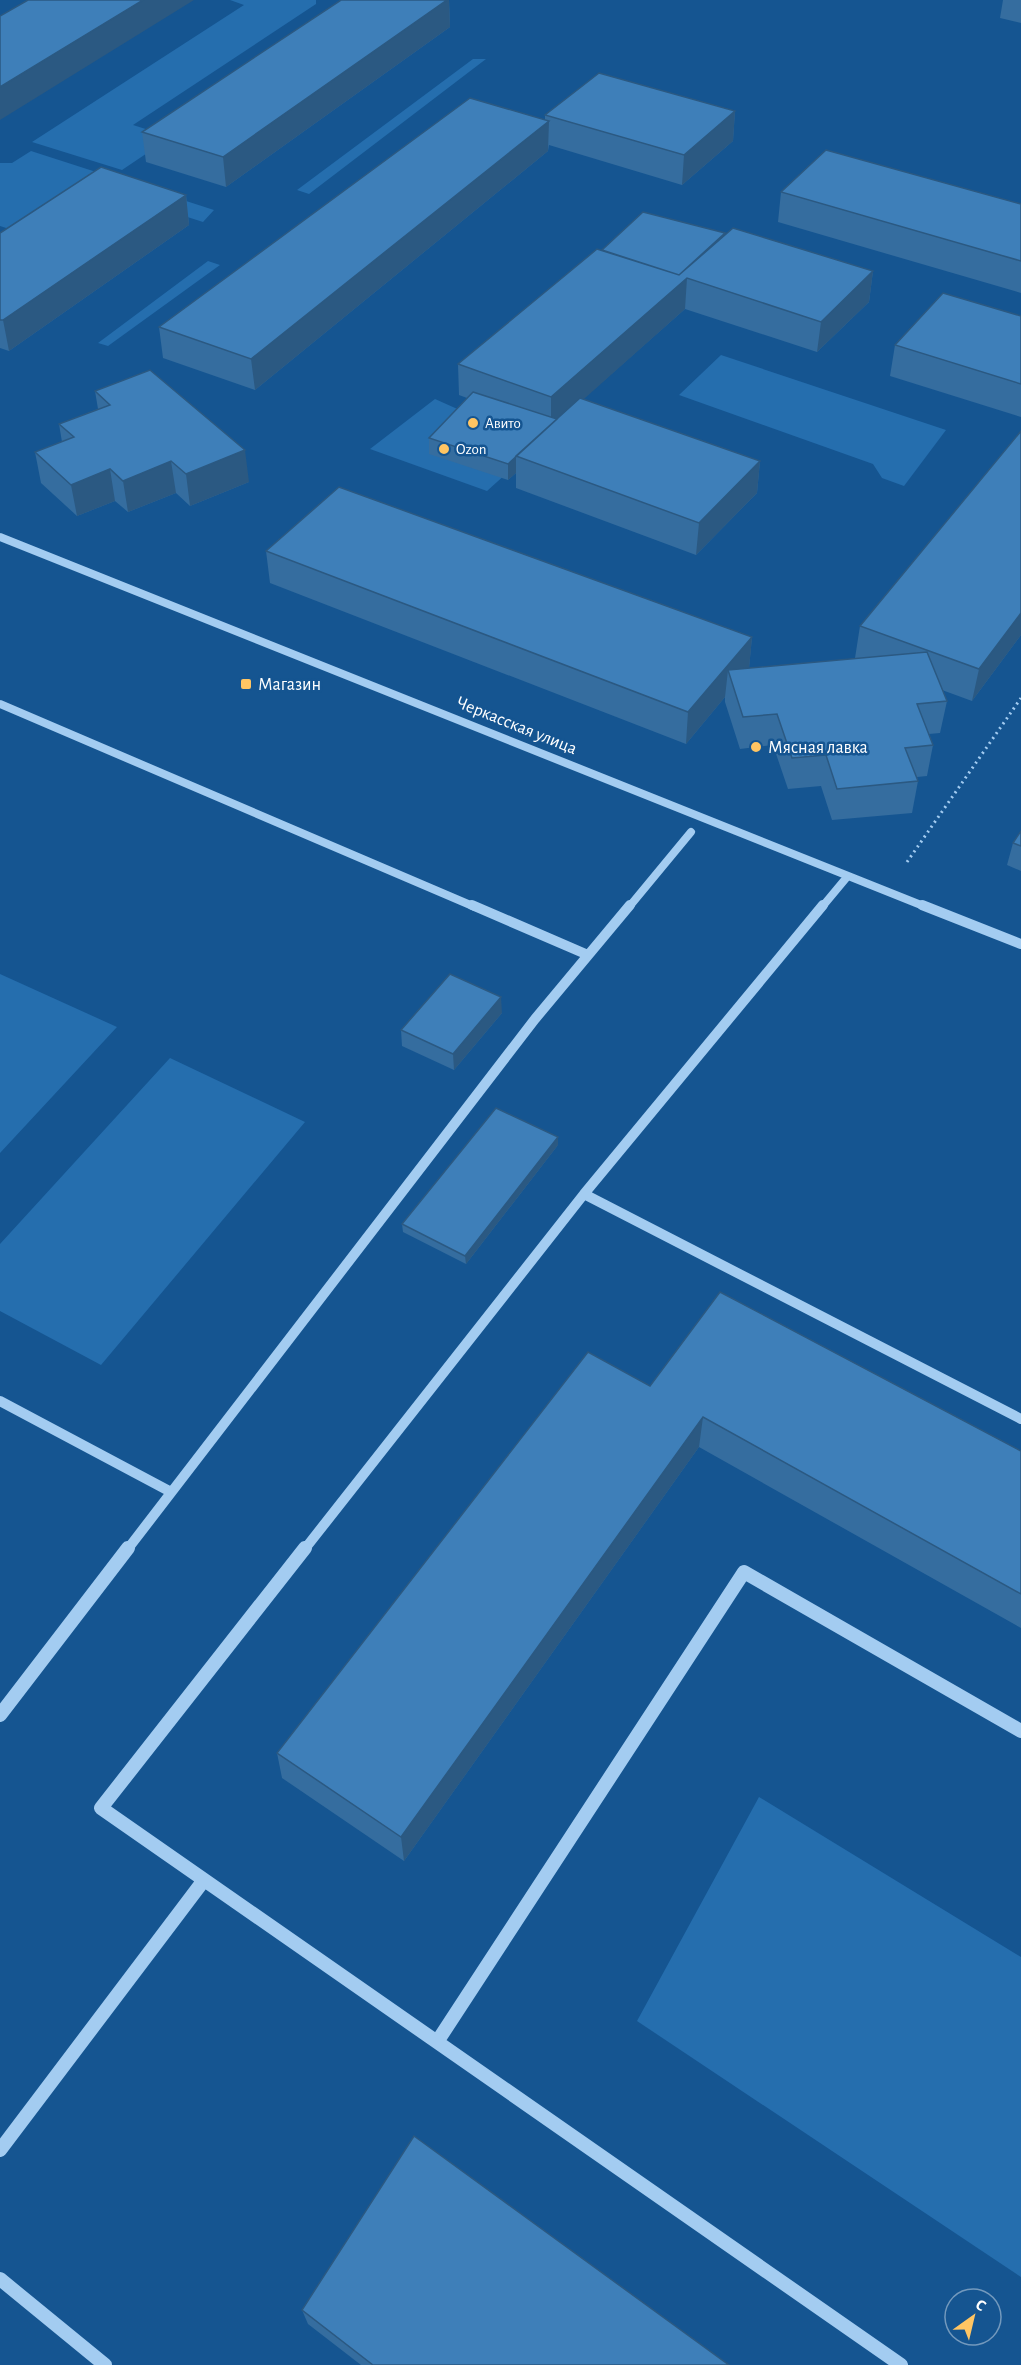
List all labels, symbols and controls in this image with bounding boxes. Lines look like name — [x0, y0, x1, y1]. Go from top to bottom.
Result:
marker: Авито — [466, 416, 480, 430]
place label: Авито — [485, 416, 521, 431]
marker: Ozon — [437, 442, 451, 456]
place label: Ozon — [456, 442, 486, 457]
place label: Магазин — [258, 676, 321, 694]
marker: Магазин — [239, 677, 253, 691]
street label: Черкасская улица — [454, 694, 579, 758]
place label: Мясная лавка — [768, 739, 868, 757]
marker: Мясная лавка — [749, 740, 763, 754]
north arrow — [943, 2287, 1003, 2347]
text: С — [973, 2296, 989, 2315]

